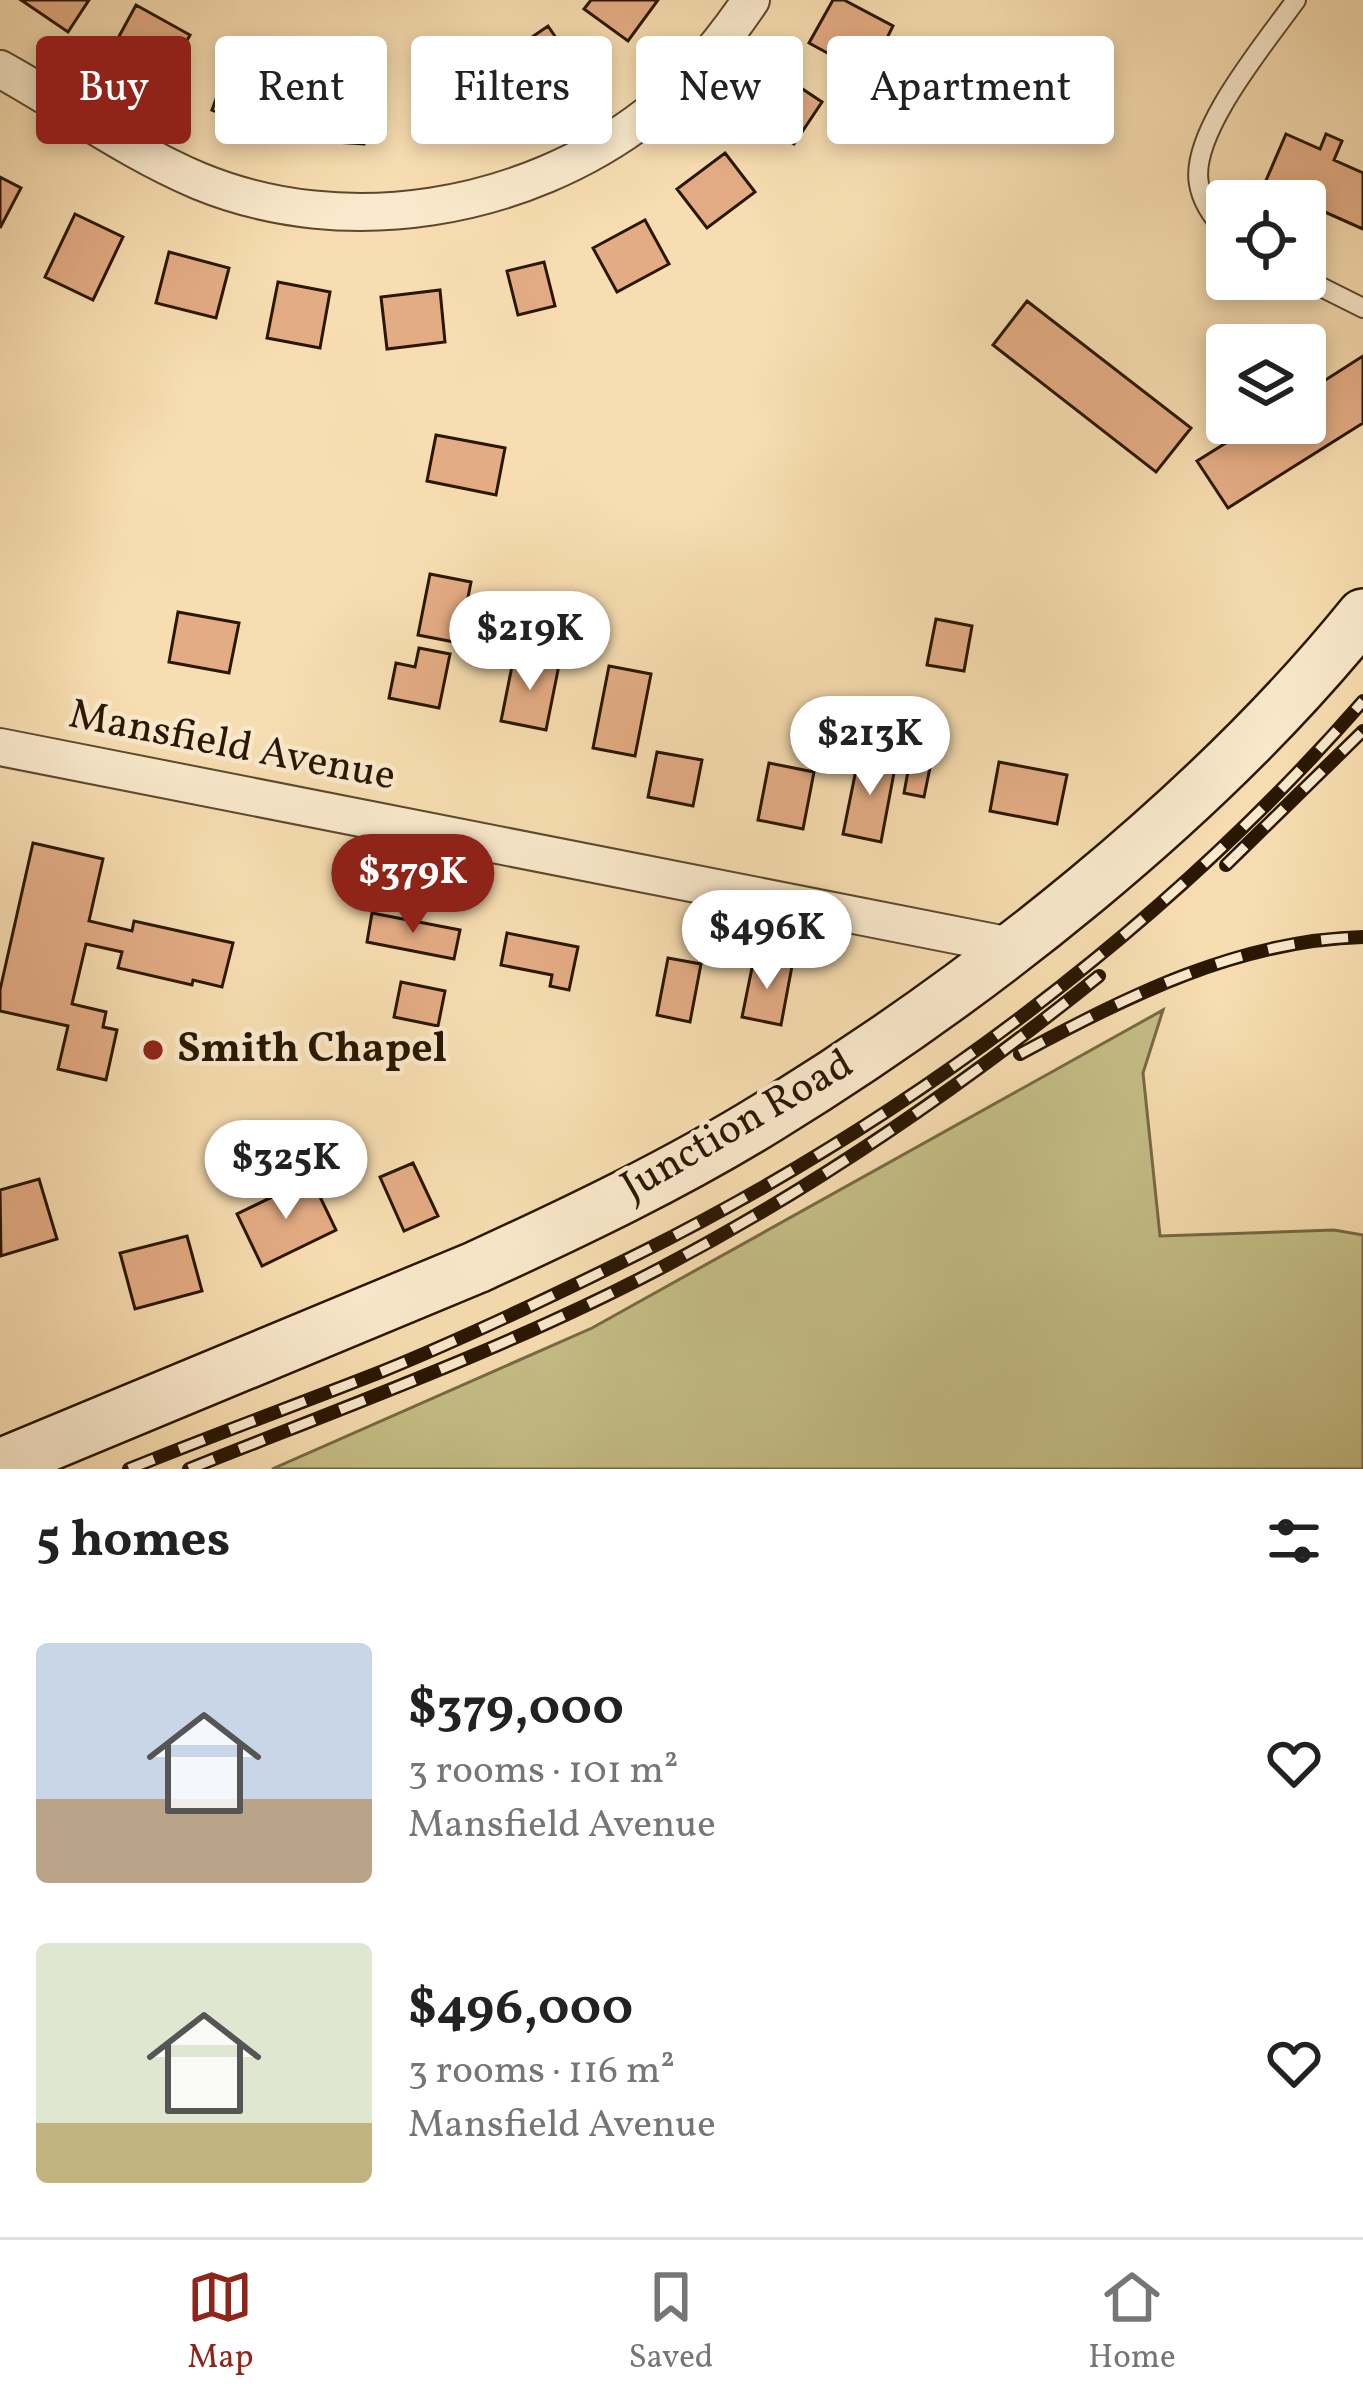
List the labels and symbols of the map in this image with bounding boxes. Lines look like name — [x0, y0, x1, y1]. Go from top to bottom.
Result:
pin: $219K — [446, 591, 614, 693]
street label: Mansfield Avenue — [64, 686, 400, 808]
pin: $213K — [786, 696, 954, 798]
pin: $379K — [329, 834, 497, 936]
pin: $496K — [683, 890, 851, 992]
place label: Smith Chapel — [177, 1021, 447, 1080]
marker: Smith Chapel — [140, 1037, 166, 1063]
street label: Junction Road — [611, 1037, 865, 1217]
pin: $325K — [202, 1120, 370, 1222]

